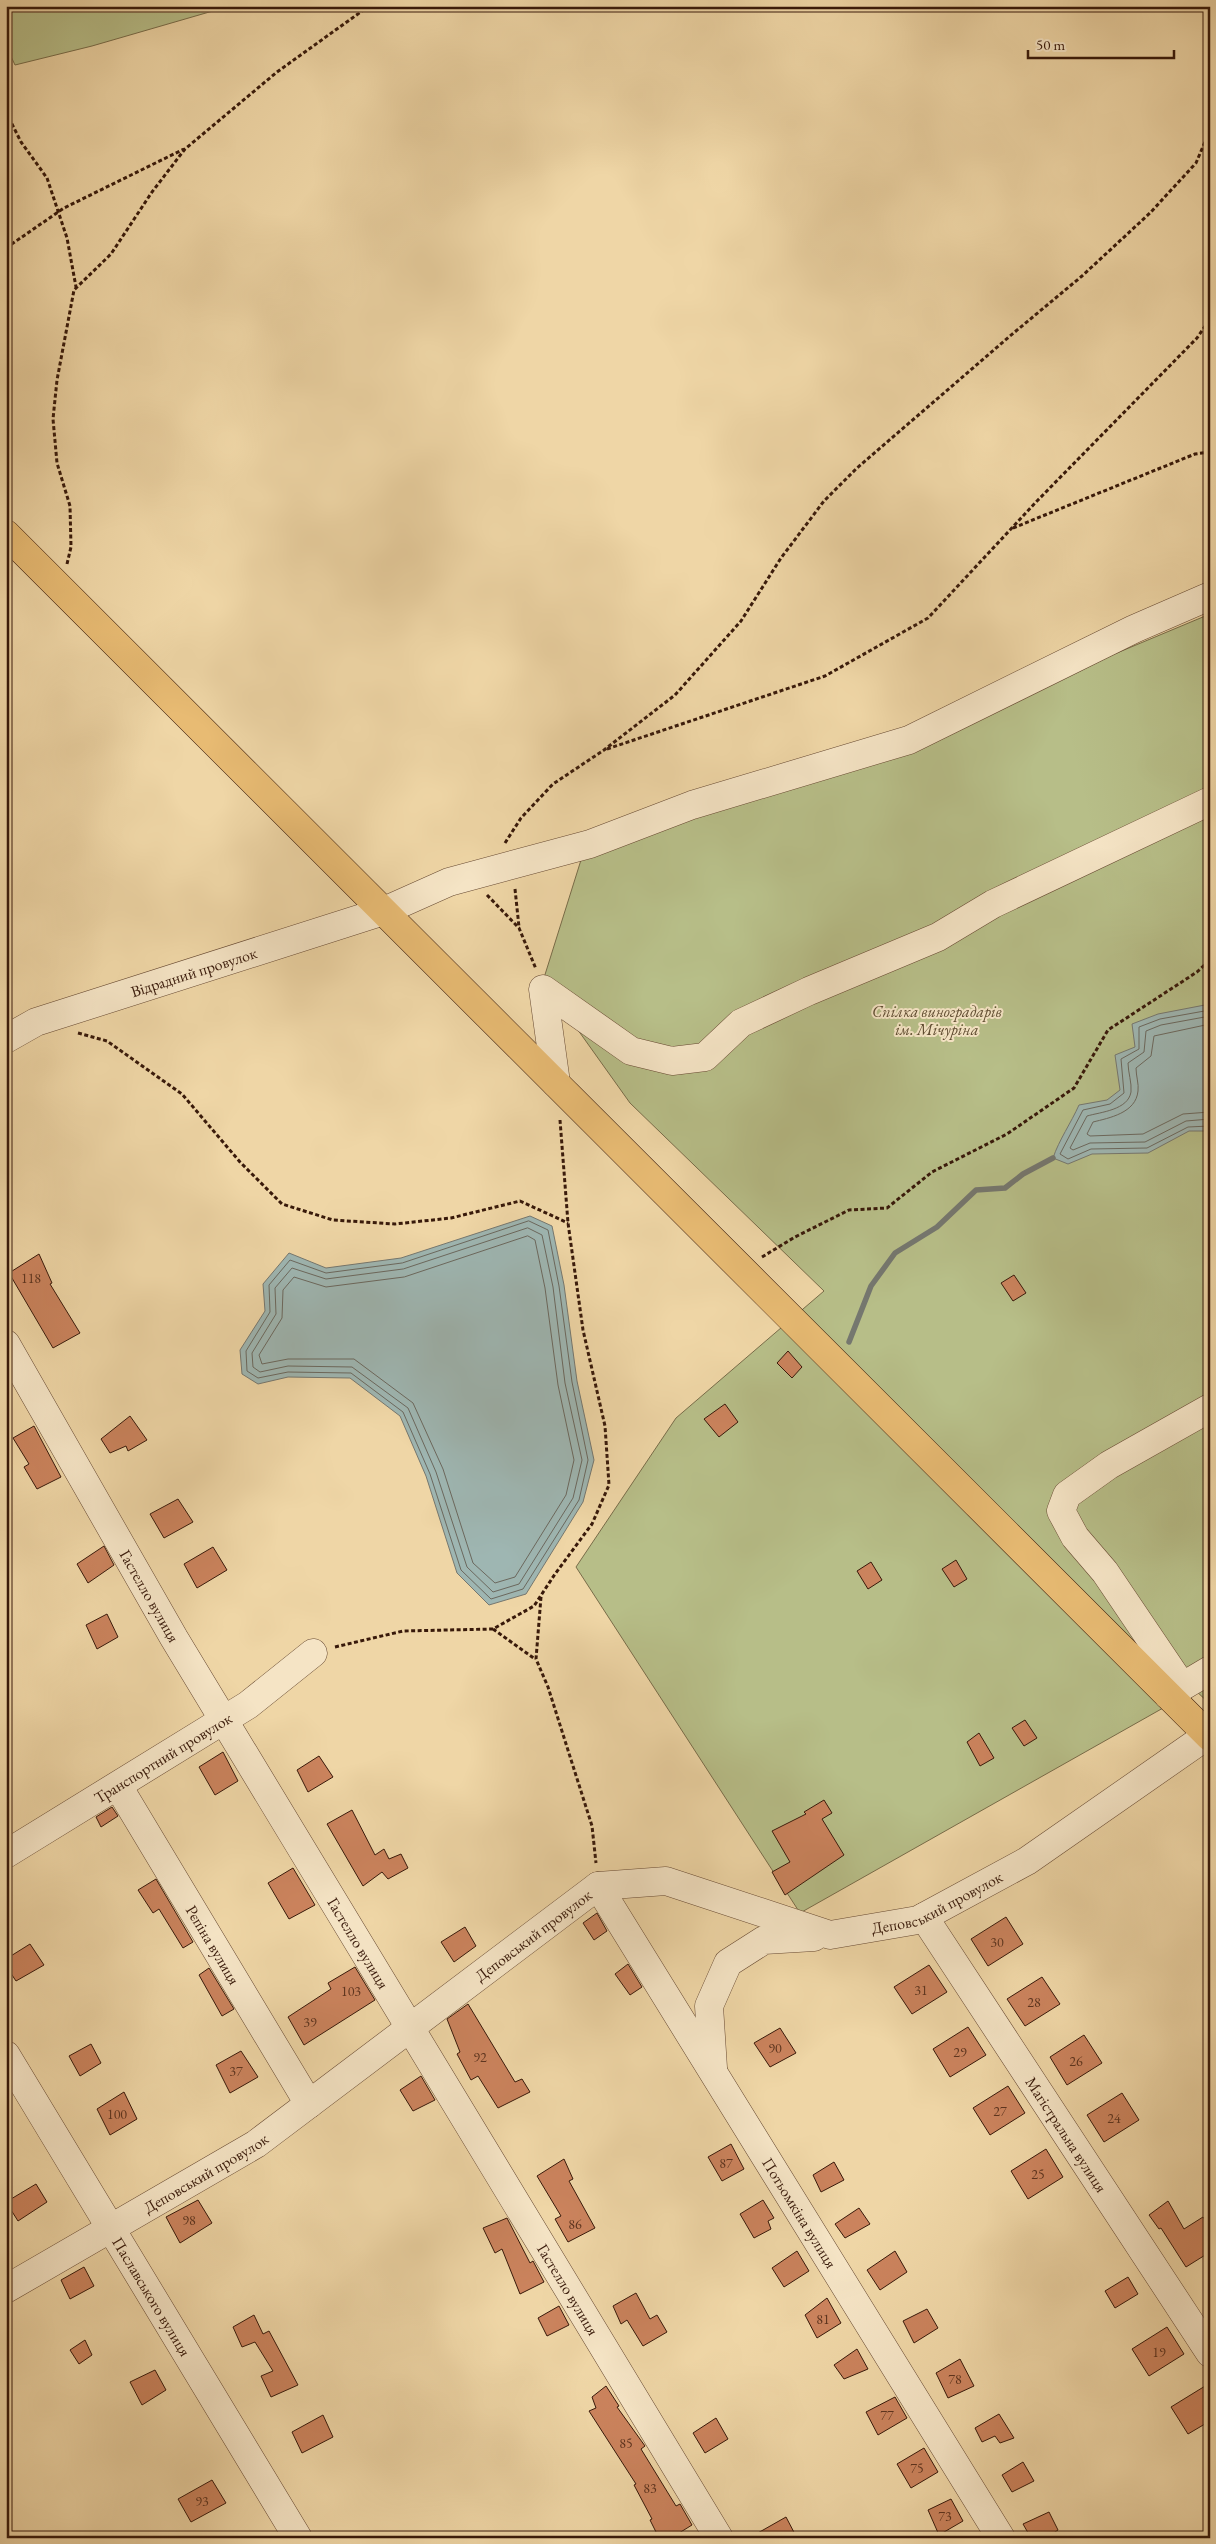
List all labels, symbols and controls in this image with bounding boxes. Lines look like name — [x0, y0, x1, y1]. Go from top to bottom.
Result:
scale bar — [1028, 28, 1175, 60]
text: 50 m — [1036, 35, 1065, 54]
street label: Відрадний провулок — [128, 942, 260, 1002]
park label: Спілка виноградарів ім. Мічуріна — [872, 1001, 1002, 1040]
house number: 118 — [21, 1269, 41, 1287]
street label: Гастелло вулиця — [115, 1546, 185, 1646]
street label: Транспортний провулок — [90, 1707, 236, 1808]
street label: Деповський провулок — [870, 1866, 1006, 1938]
street label: Деповський провулок — [470, 1884, 596, 1986]
street label: Гастелло вулиця — [323, 1893, 394, 1993]
street label: Рєпіна вулиця — [181, 1901, 245, 1988]
house number: 30 — [990, 1933, 1004, 1951]
house number: 31 — [914, 1981, 928, 1999]
house number: 103 — [341, 1982, 361, 2000]
house number: 28 — [1027, 1993, 1041, 2011]
house number: 39 — [303, 2013, 317, 2031]
house number: 90 — [768, 2039, 782, 2057]
house number: 29 — [953, 2043, 967, 2061]
house number: 92 — [473, 2048, 487, 2066]
house number: 26 — [1069, 2052, 1083, 2070]
house number: 37 — [229, 2062, 243, 2080]
street label: Магістральна вулиця — [1021, 2073, 1112, 2196]
house number: 27 — [993, 2102, 1007, 2120]
house number: 100 — [107, 2105, 127, 2123]
house number: 24 — [1107, 2109, 1121, 2127]
street label: Деповський провулок — [139, 2128, 273, 2218]
street label: Потьомкіна вулиця — [758, 2153, 842, 2272]
house number: 87 — [719, 2154, 733, 2172]
house number: 25 — [1031, 2165, 1045, 2183]
house number: 98 — [182, 2211, 196, 2229]
house number: 86 — [568, 2215, 582, 2233]
street label: Паславського вулиця — [108, 2233, 196, 2360]
street label: Гастелло вулиця — [533, 2240, 604, 2339]
house number: 81 — [816, 2310, 830, 2328]
house number: 19 — [1152, 2343, 1166, 2361]
house number: 78 — [948, 2370, 962, 2388]
house number: 77 — [880, 2406, 894, 2424]
house number: 85 — [619, 2434, 633, 2452]
house number: 75 — [910, 2459, 924, 2477]
house number: 83 — [643, 2479, 657, 2497]
house number: 93 — [195, 2492, 209, 2510]
house number: 73 — [938, 2507, 952, 2525]

